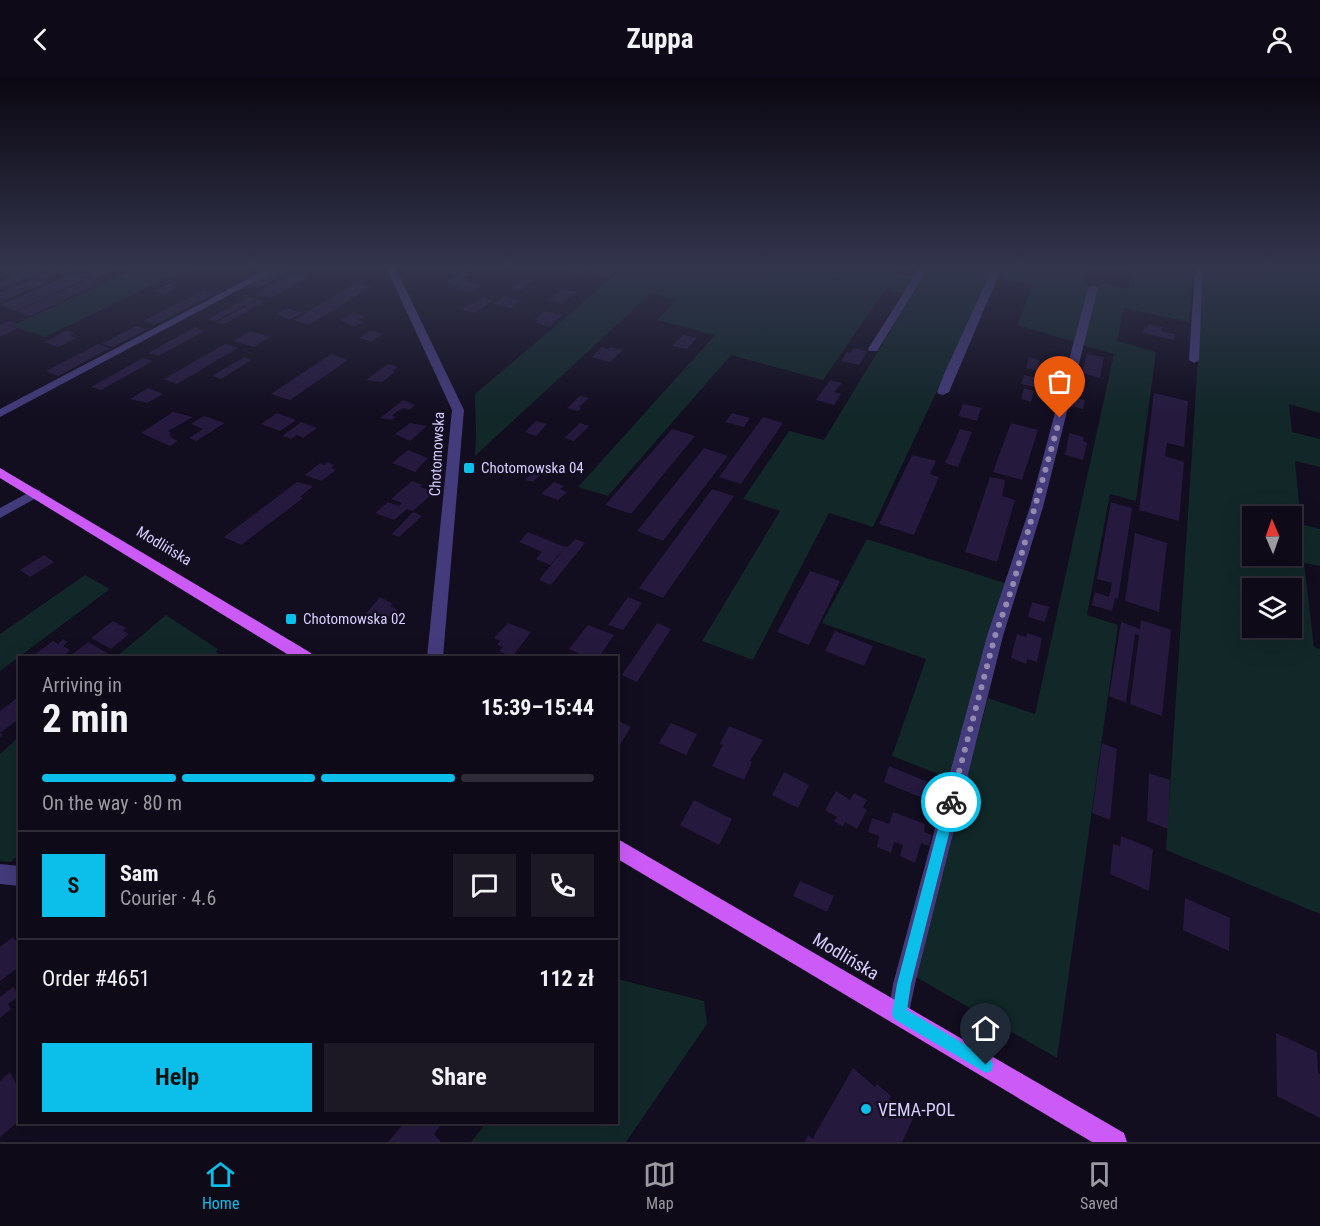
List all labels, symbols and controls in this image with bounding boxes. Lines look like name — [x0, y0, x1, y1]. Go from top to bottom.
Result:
icon: back — [24, 23, 57, 56]
text: Zuppa — [627, 23, 693, 55]
icon: person — [1263, 23, 1296, 56]
pin — [1034, 356, 1085, 418]
icon: bag — [1043, 365, 1076, 398]
street label: Chotomowska — [426, 411, 448, 497]
place label: Chotomowska 04 — [481, 459, 584, 477]
marker: Chotomowska 04 — [462, 461, 476, 475]
north arrow — [1242, 506, 1302, 566]
map controls — [1242, 506, 1302, 638]
street label: Modlińska — [133, 523, 195, 569]
button: layers — [1242, 578, 1302, 638]
place label: Chotomowska 02 — [303, 610, 406, 628]
marker: Chotomowska 02 — [284, 612, 298, 626]
text: Arriving in — [42, 673, 122, 697]
text: 15:39–15:44 — [481, 695, 594, 720]
text: 2 min — [42, 696, 129, 742]
courier — [921, 772, 981, 832]
icon: bike — [935, 786, 968, 819]
text: On the way · 80 m — [42, 791, 182, 815]
button: chat — [453, 854, 516, 917]
button: phone — [531, 854, 594, 917]
text: Sam — [120, 861, 159, 886]
text: S — [68, 873, 79, 898]
text: Courier · 4.6 — [120, 886, 216, 910]
street label: Modlińska — [809, 928, 883, 984]
text: Order #4651 — [42, 966, 150, 991]
text: 112 zł — [539, 966, 594, 991]
pin — [960, 1003, 1011, 1065]
icon: home — [969, 1012, 1002, 1045]
button: Help — [42, 1043, 312, 1112]
button: Share — [324, 1043, 594, 1112]
place label: VEMA-POL — [878, 1099, 955, 1120]
marker: VEMA-POL — [859, 1102, 873, 1116]
tab: Home — [202, 1158, 239, 1213]
tab: Map — [643, 1158, 676, 1213]
tab: Saved — [1080, 1158, 1118, 1213]

